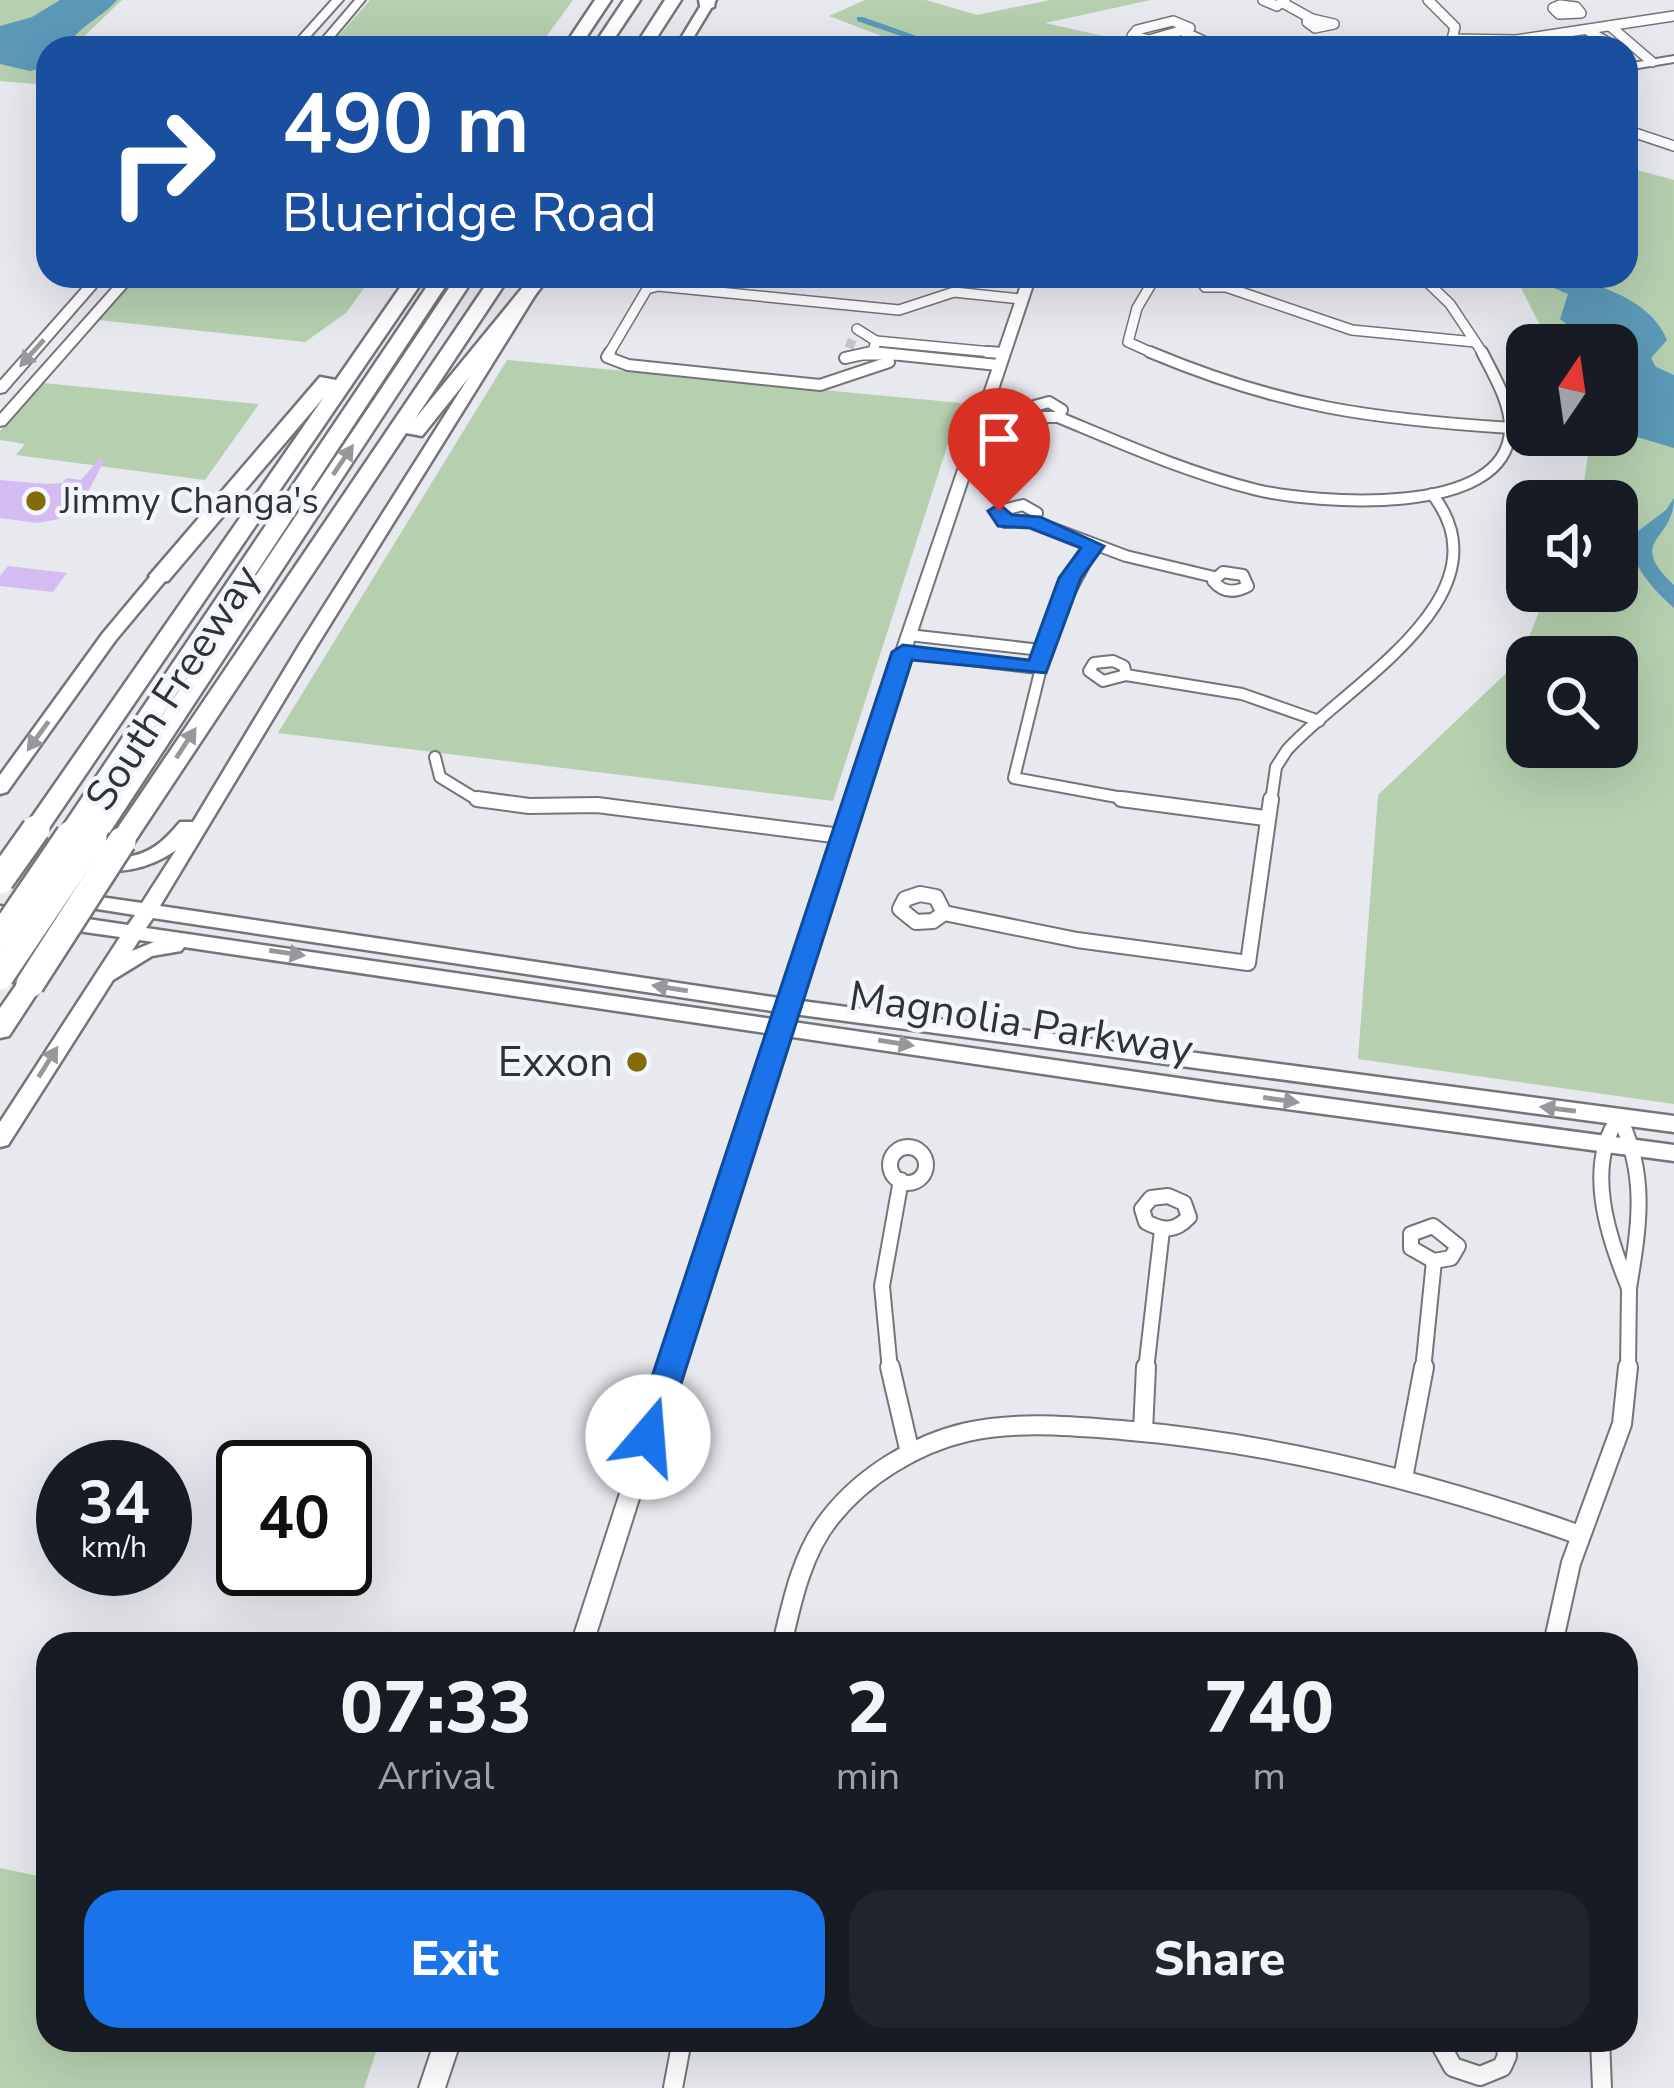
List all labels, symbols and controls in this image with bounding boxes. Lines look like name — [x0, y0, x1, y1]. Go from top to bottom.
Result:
text: 490 m — [282, 67, 530, 182]
icon: right — [84, 84, 240, 240]
text: Blueridge Road — [282, 176, 657, 250]
north arrow — [1506, 324, 1638, 456]
map controls — [1506, 324, 1638, 768]
one-way arrow — [19, 338, 46, 367]
pin — [948, 388, 1050, 511]
icon: arrive — [966, 406, 1032, 472]
one-way arrow — [331, 444, 354, 477]
place label: Jimmy Changa's — [59, 477, 319, 526]
button: sound — [1506, 480, 1638, 612]
marker: Jimmy Changa's — [23, 488, 49, 514]
street label: South Freeway — [72, 554, 274, 822]
button: search — [1506, 636, 1638, 768]
one-way arrow — [26, 720, 50, 752]
one-way arrow — [175, 727, 197, 760]
one-way arrow — [269, 944, 306, 963]
street label: Magnolia Parkway — [845, 968, 1197, 1078]
one-way arrow — [651, 978, 689, 997]
place label: Exxon — [498, 1034, 613, 1091]
one-way arrow — [877, 1035, 915, 1053]
one-way arrow — [37, 1045, 58, 1079]
marker: Exxon — [624, 1049, 650, 1075]
one-way arrow — [1263, 1091, 1301, 1110]
one-way arrow — [1539, 1099, 1576, 1118]
position arrow — [585, 1374, 711, 1500]
speed limit sign: 40 — [216, 1440, 372, 1596]
text: 34 — [78, 1462, 150, 1544]
text: km/h — [81, 1527, 147, 1568]
text: 07:33 — [340, 1659, 532, 1757]
text: 2 — [846, 1659, 890, 1757]
text: 740 — [1204, 1659, 1334, 1757]
text: Arrival — [377, 1750, 494, 1803]
text: min — [836, 1750, 900, 1803]
text: m — [1252, 1750, 1286, 1803]
button: Exit — [84, 1890, 825, 2028]
button: Share — [849, 1890, 1590, 2028]

